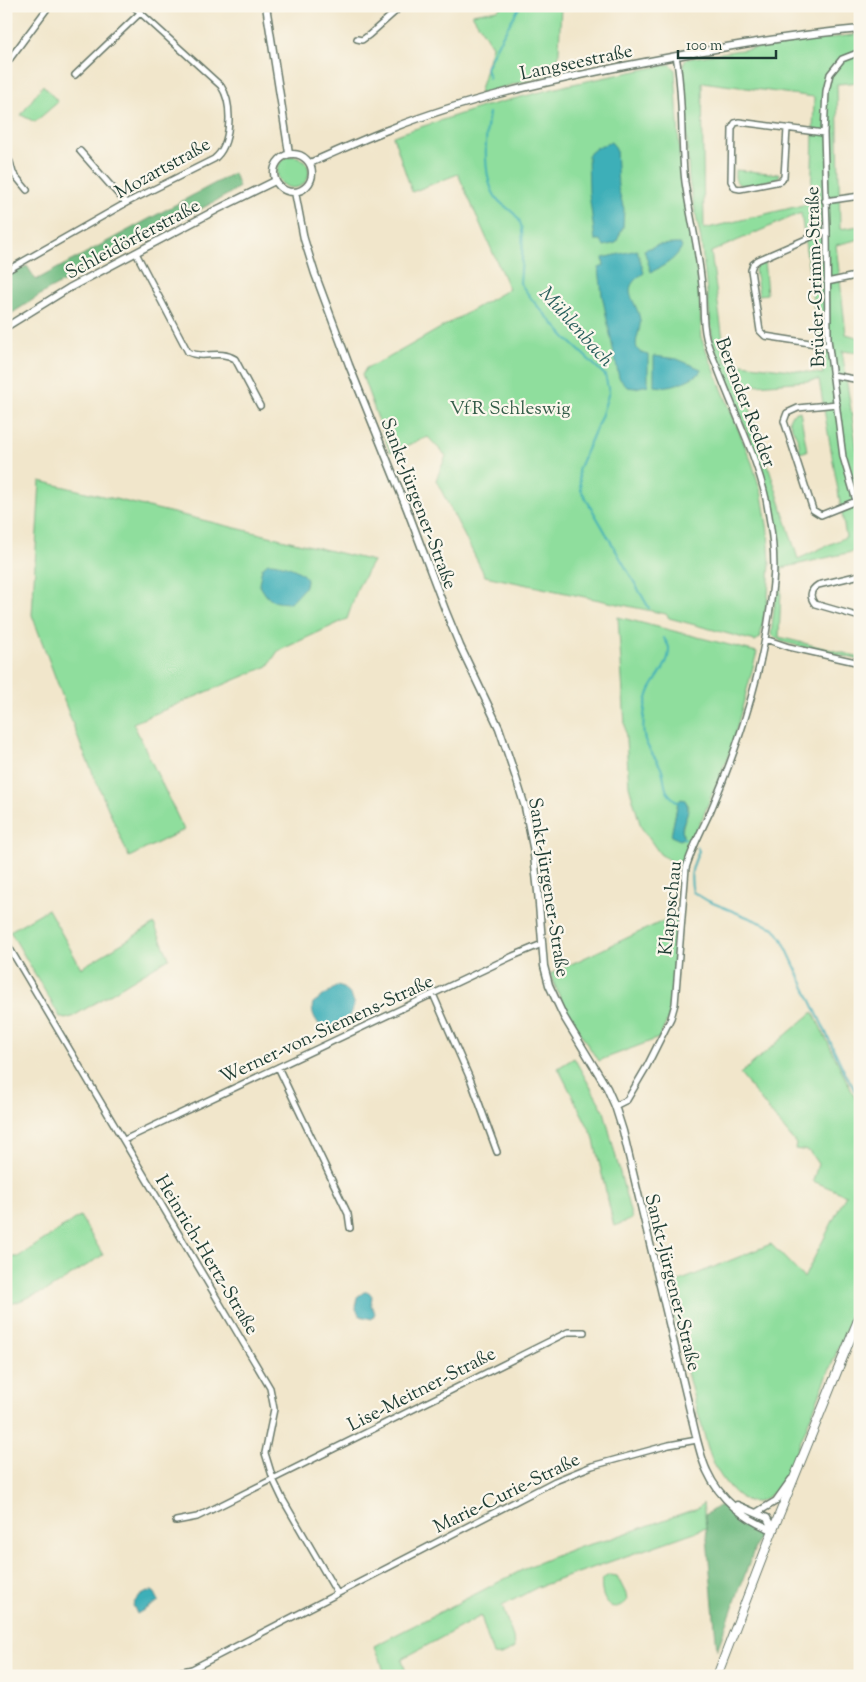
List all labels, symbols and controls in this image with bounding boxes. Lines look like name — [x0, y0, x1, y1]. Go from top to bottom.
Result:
scale bar — [678, 28, 776, 60]
text: 100 m — [686, 36, 723, 57]
street label: Langseestraße — [518, 38, 635, 89]
street label: Mozartstraße — [110, 132, 216, 207]
street label: Brüder-Grimm-Straße — [800, 186, 833, 368]
street label: Schleidörferstraße — [61, 193, 205, 287]
water label: Mühlenbach — [531, 281, 619, 375]
street label: Berender Redder — [707, 334, 782, 472]
park label: VfR Schleswig — [449, 396, 571, 423]
street label: Sankt-Jürgener-Straße — [373, 414, 463, 594]
street label: Sankt-Jürgener-Straße — [520, 796, 575, 979]
street label: Klappschau — [653, 860, 690, 957]
street label: Werner-von-Siemens-Straße — [216, 969, 438, 1092]
street label: Heinrich-Hertz-Straße — [147, 1170, 264, 1341]
street label: Sankt-Jürgener-Straße — [637, 1191, 707, 1374]
street label: Lise-Meitner-Straße — [343, 1341, 501, 1439]
street label: Marie-Curie-Straße — [429, 1447, 585, 1541]

